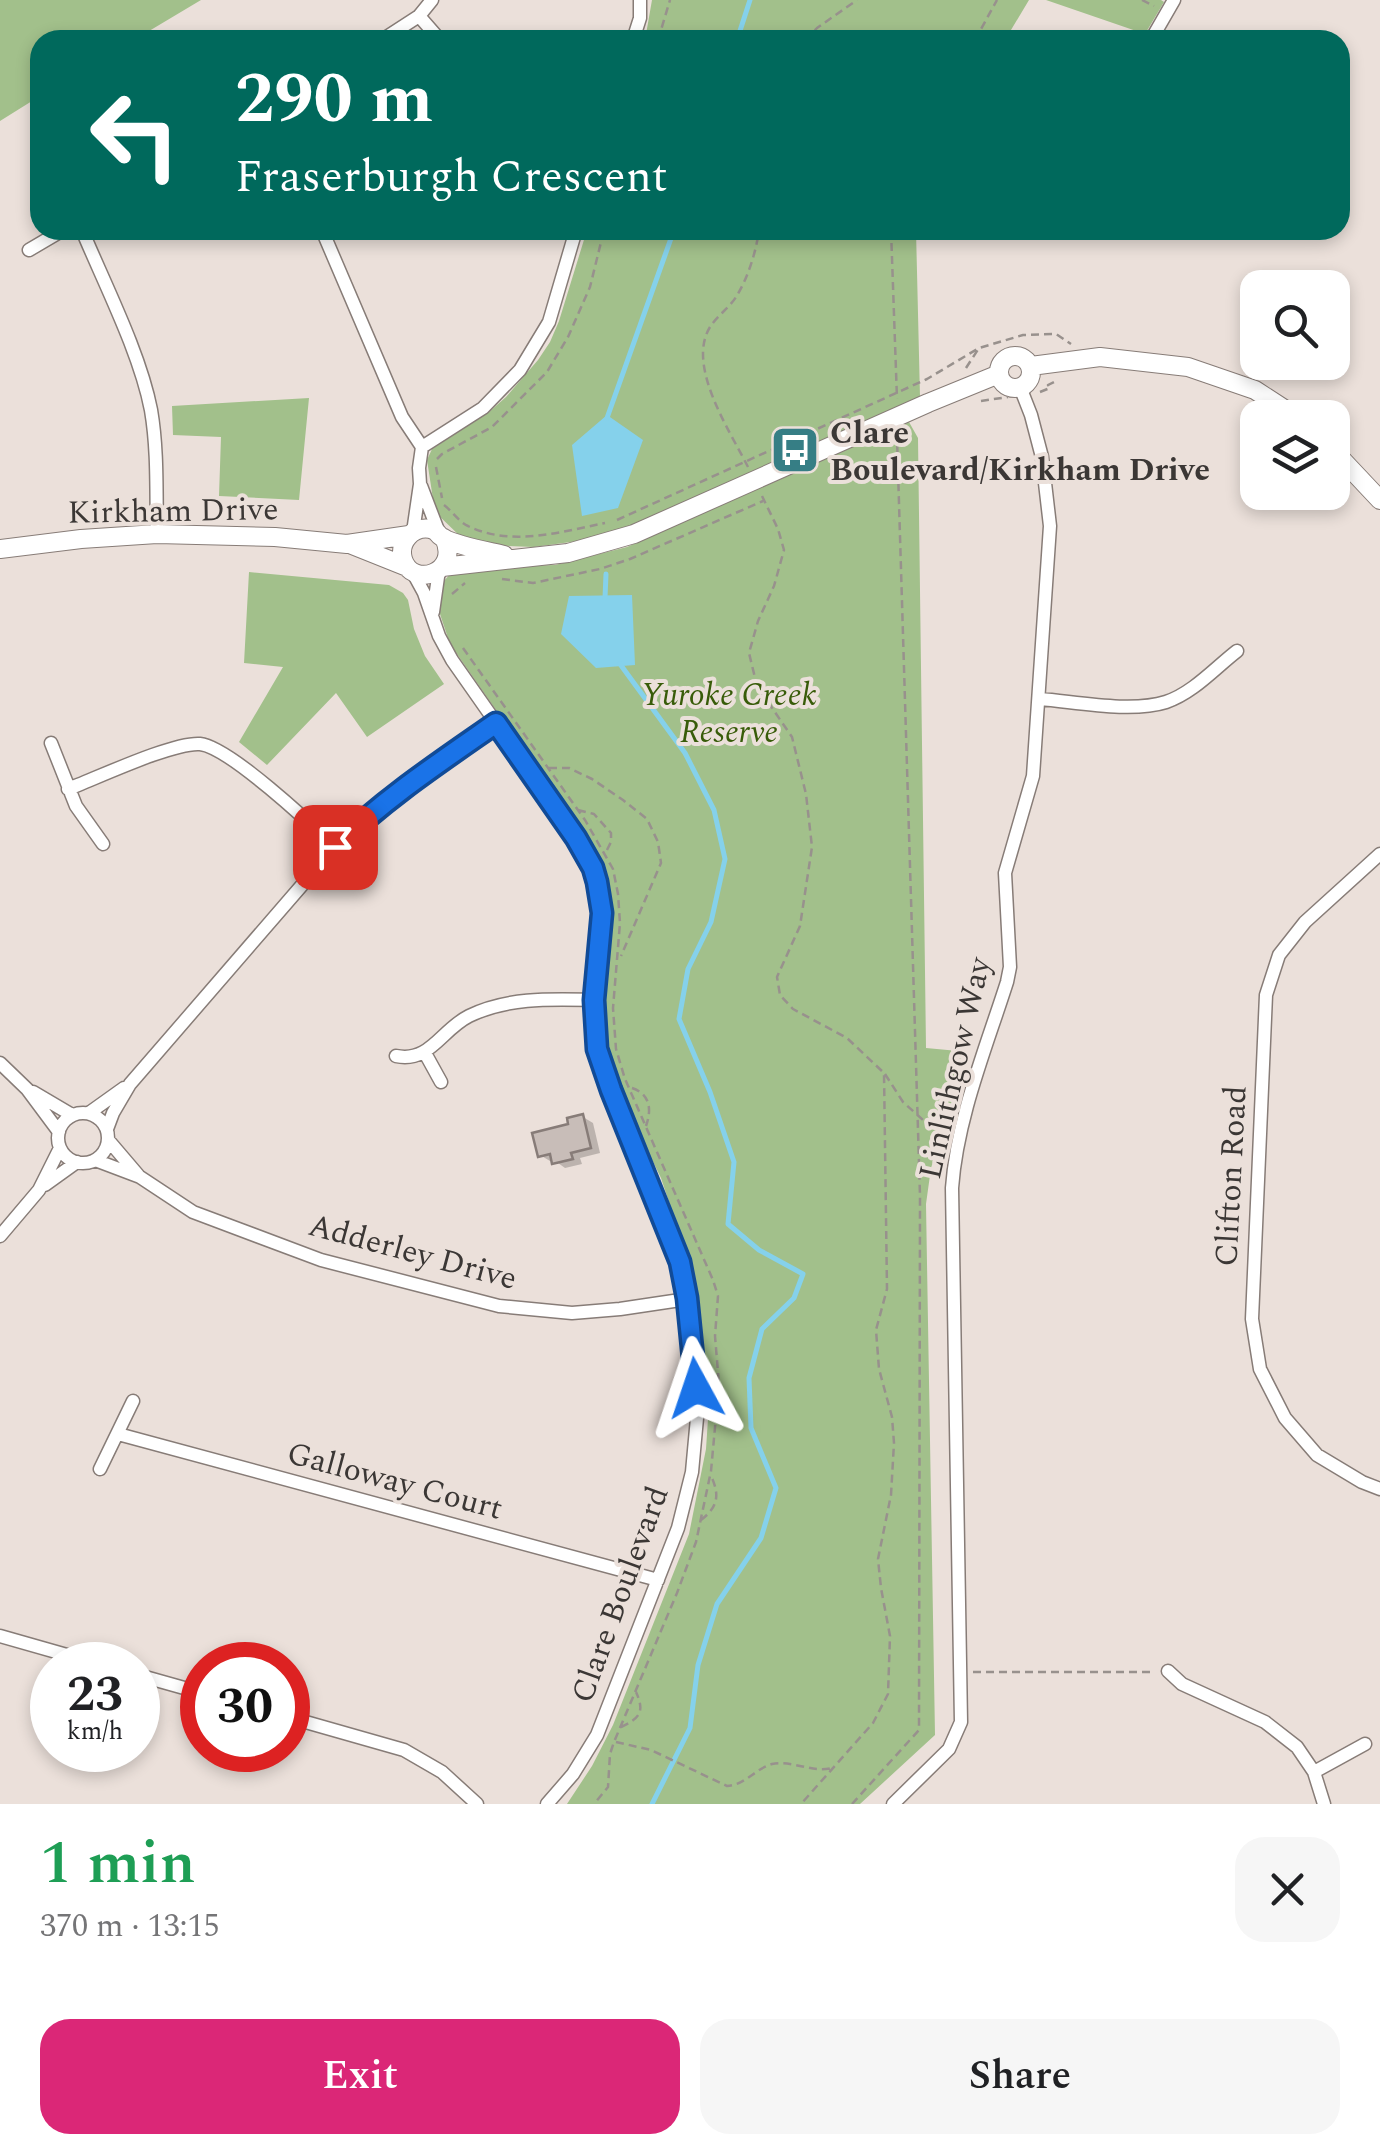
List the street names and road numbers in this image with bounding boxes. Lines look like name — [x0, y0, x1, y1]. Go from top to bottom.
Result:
street label: Kirkham Drive — [67, 485, 279, 538]
street label: Linlithgow Way — [906, 951, 1005, 1184]
street label: Clifton Road — [1202, 1084, 1261, 1268]
street label: Adderley Drive — [303, 1201, 522, 1304]
street label: Galloway Court — [281, 1429, 508, 1534]
street label: Clare Boulevard — [558, 1479, 682, 1710]

